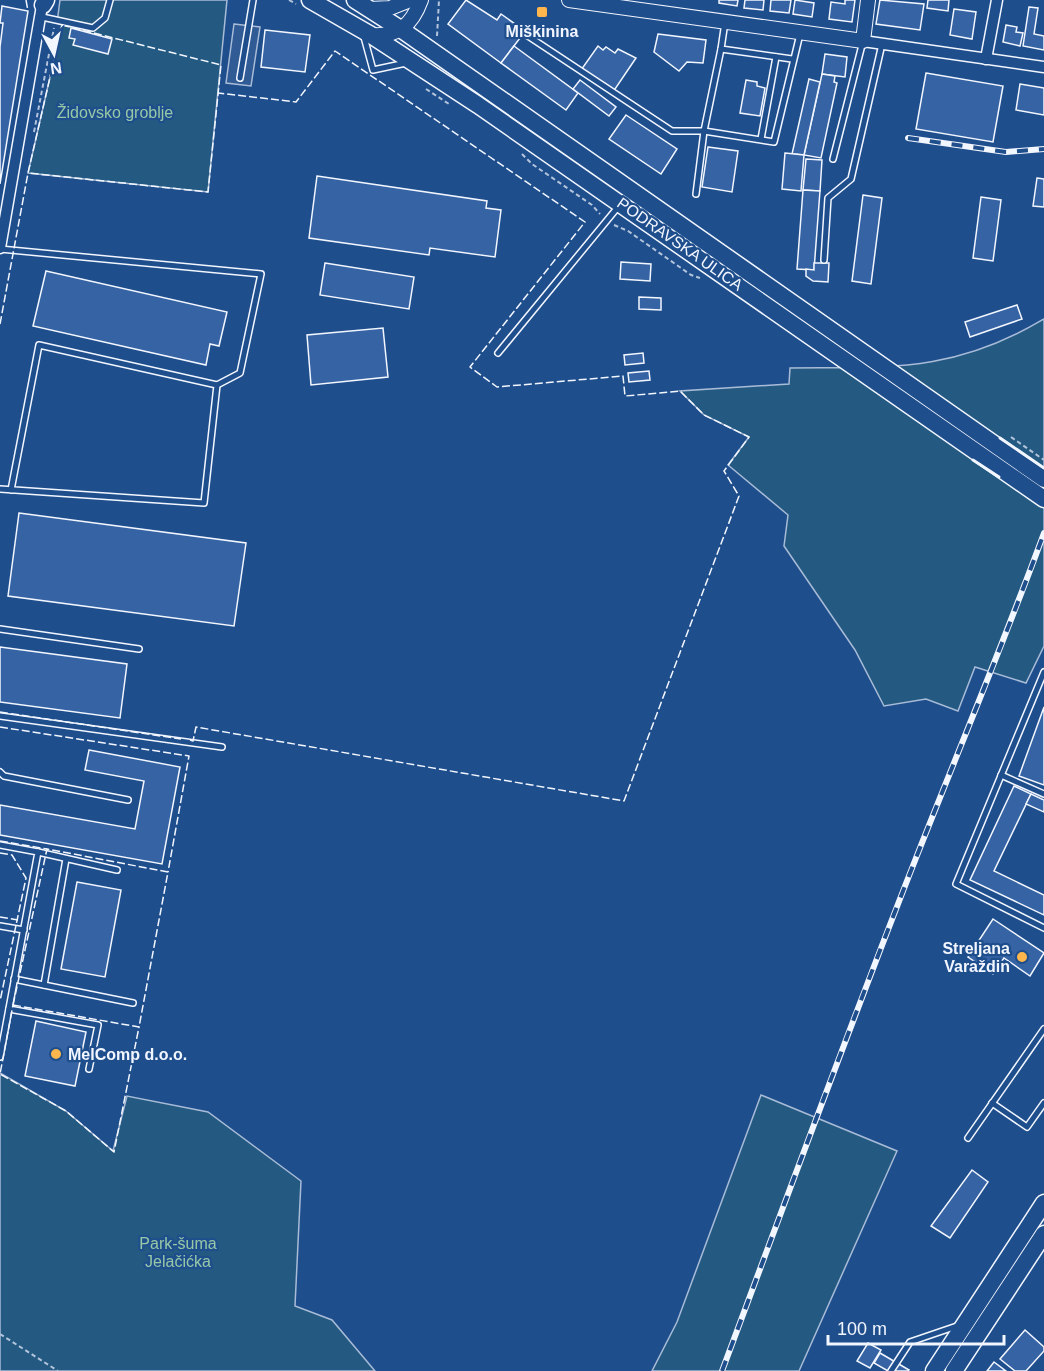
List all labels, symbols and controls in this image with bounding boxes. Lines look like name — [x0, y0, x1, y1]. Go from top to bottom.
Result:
marker: Miškinina — [535, 5, 549, 19]
place label: Miškinina — [506, 23, 579, 40]
north arrow — [24, 24, 84, 84]
text: N — [49, 59, 63, 78]
park label: Židovsko groblje — [57, 103, 173, 121]
street label: PODRAVSKA ULICA — [614, 194, 746, 294]
place label: Streljana Varaždin — [942, 940, 1010, 975]
marker: Streljana Varaždin — [1015, 950, 1029, 964]
place label: MelComp d.o.o. — [68, 1046, 187, 1063]
marker: MelComp d.o.o. — [49, 1047, 63, 1061]
park label: Park-šuma Jelačićka — [139, 1235, 217, 1270]
scale bar — [828, 1308, 1004, 1346]
text: 100 m — [837, 1319, 887, 1339]

